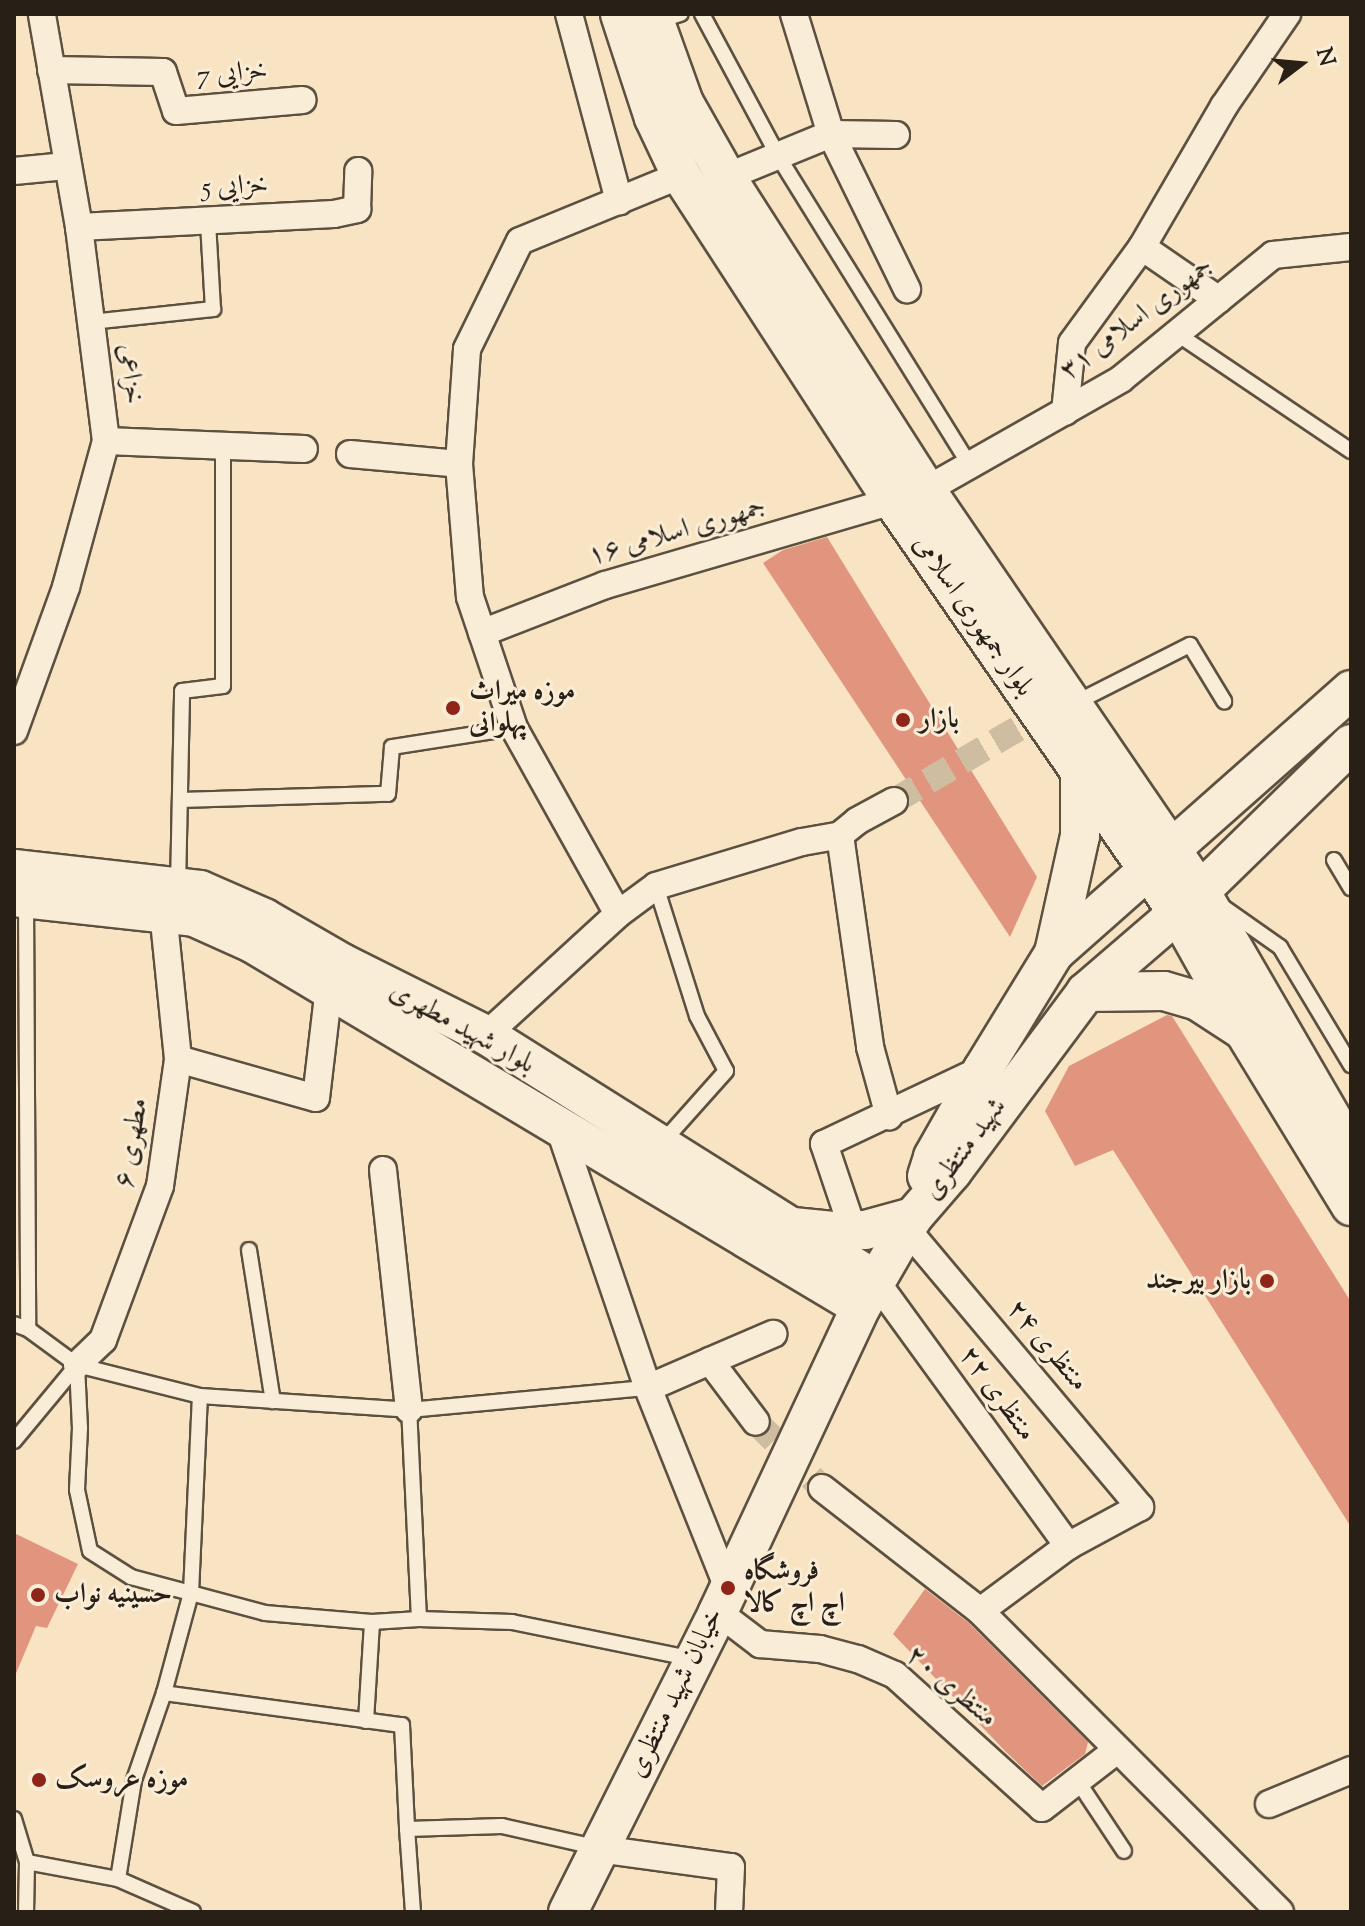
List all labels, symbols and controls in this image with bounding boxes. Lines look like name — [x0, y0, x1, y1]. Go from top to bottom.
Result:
north arrow — [1261, 24, 1341, 104]
text: N — [1306, 45, 1342, 70]
street label: خزایی 7 — [195, 54, 269, 94]
street label: خزایی 5 — [201, 168, 269, 206]
street label: جمهوری اسلامی ۳۱ — [1054, 250, 1220, 388]
street label: خزاعی — [110, 342, 150, 406]
street label: جمهوری اسلامی ۱۶ — [584, 491, 770, 573]
street label: بلوار جمهوری اسلامی — [905, 529, 1041, 703]
place label: موزه میراث پهلوانی — [469, 675, 575, 741]
marker: موزه میراث پهلوانی — [444, 699, 462, 717]
place label: بازار — [919, 703, 959, 737]
marker: بازار — [894, 711, 912, 729]
street label: بلوار شهید مطهری — [383, 974, 541, 1082]
street label: شهید منتظری — [916, 1091, 1014, 1207]
street label: مطهری ۶ — [108, 1095, 156, 1191]
place label: بازار بیرجند — [1146, 1264, 1251, 1298]
marker: بازار بیرجند — [1258, 1272, 1276, 1290]
street label: منتظری ۲۴ — [999, 1293, 1095, 1399]
street label: منتظری ۲۲ — [951, 1340, 1043, 1448]
place label: فروشگاه اچ اچ کالا — [744, 1555, 845, 1621]
place label: حسینیه نواب — [54, 1578, 172, 1612]
marker: فروشگاه اچ اچ کالا — [719, 1579, 737, 1597]
marker: حسینیه نواب — [29, 1586, 47, 1604]
street label: خیابان شهید منتظری — [620, 1603, 732, 1783]
street label: منتظری ۲۰ — [898, 1639, 1004, 1735]
place label: موزه عروسک — [55, 1763, 188, 1797]
marker: موزه عروسک — [30, 1771, 48, 1789]

